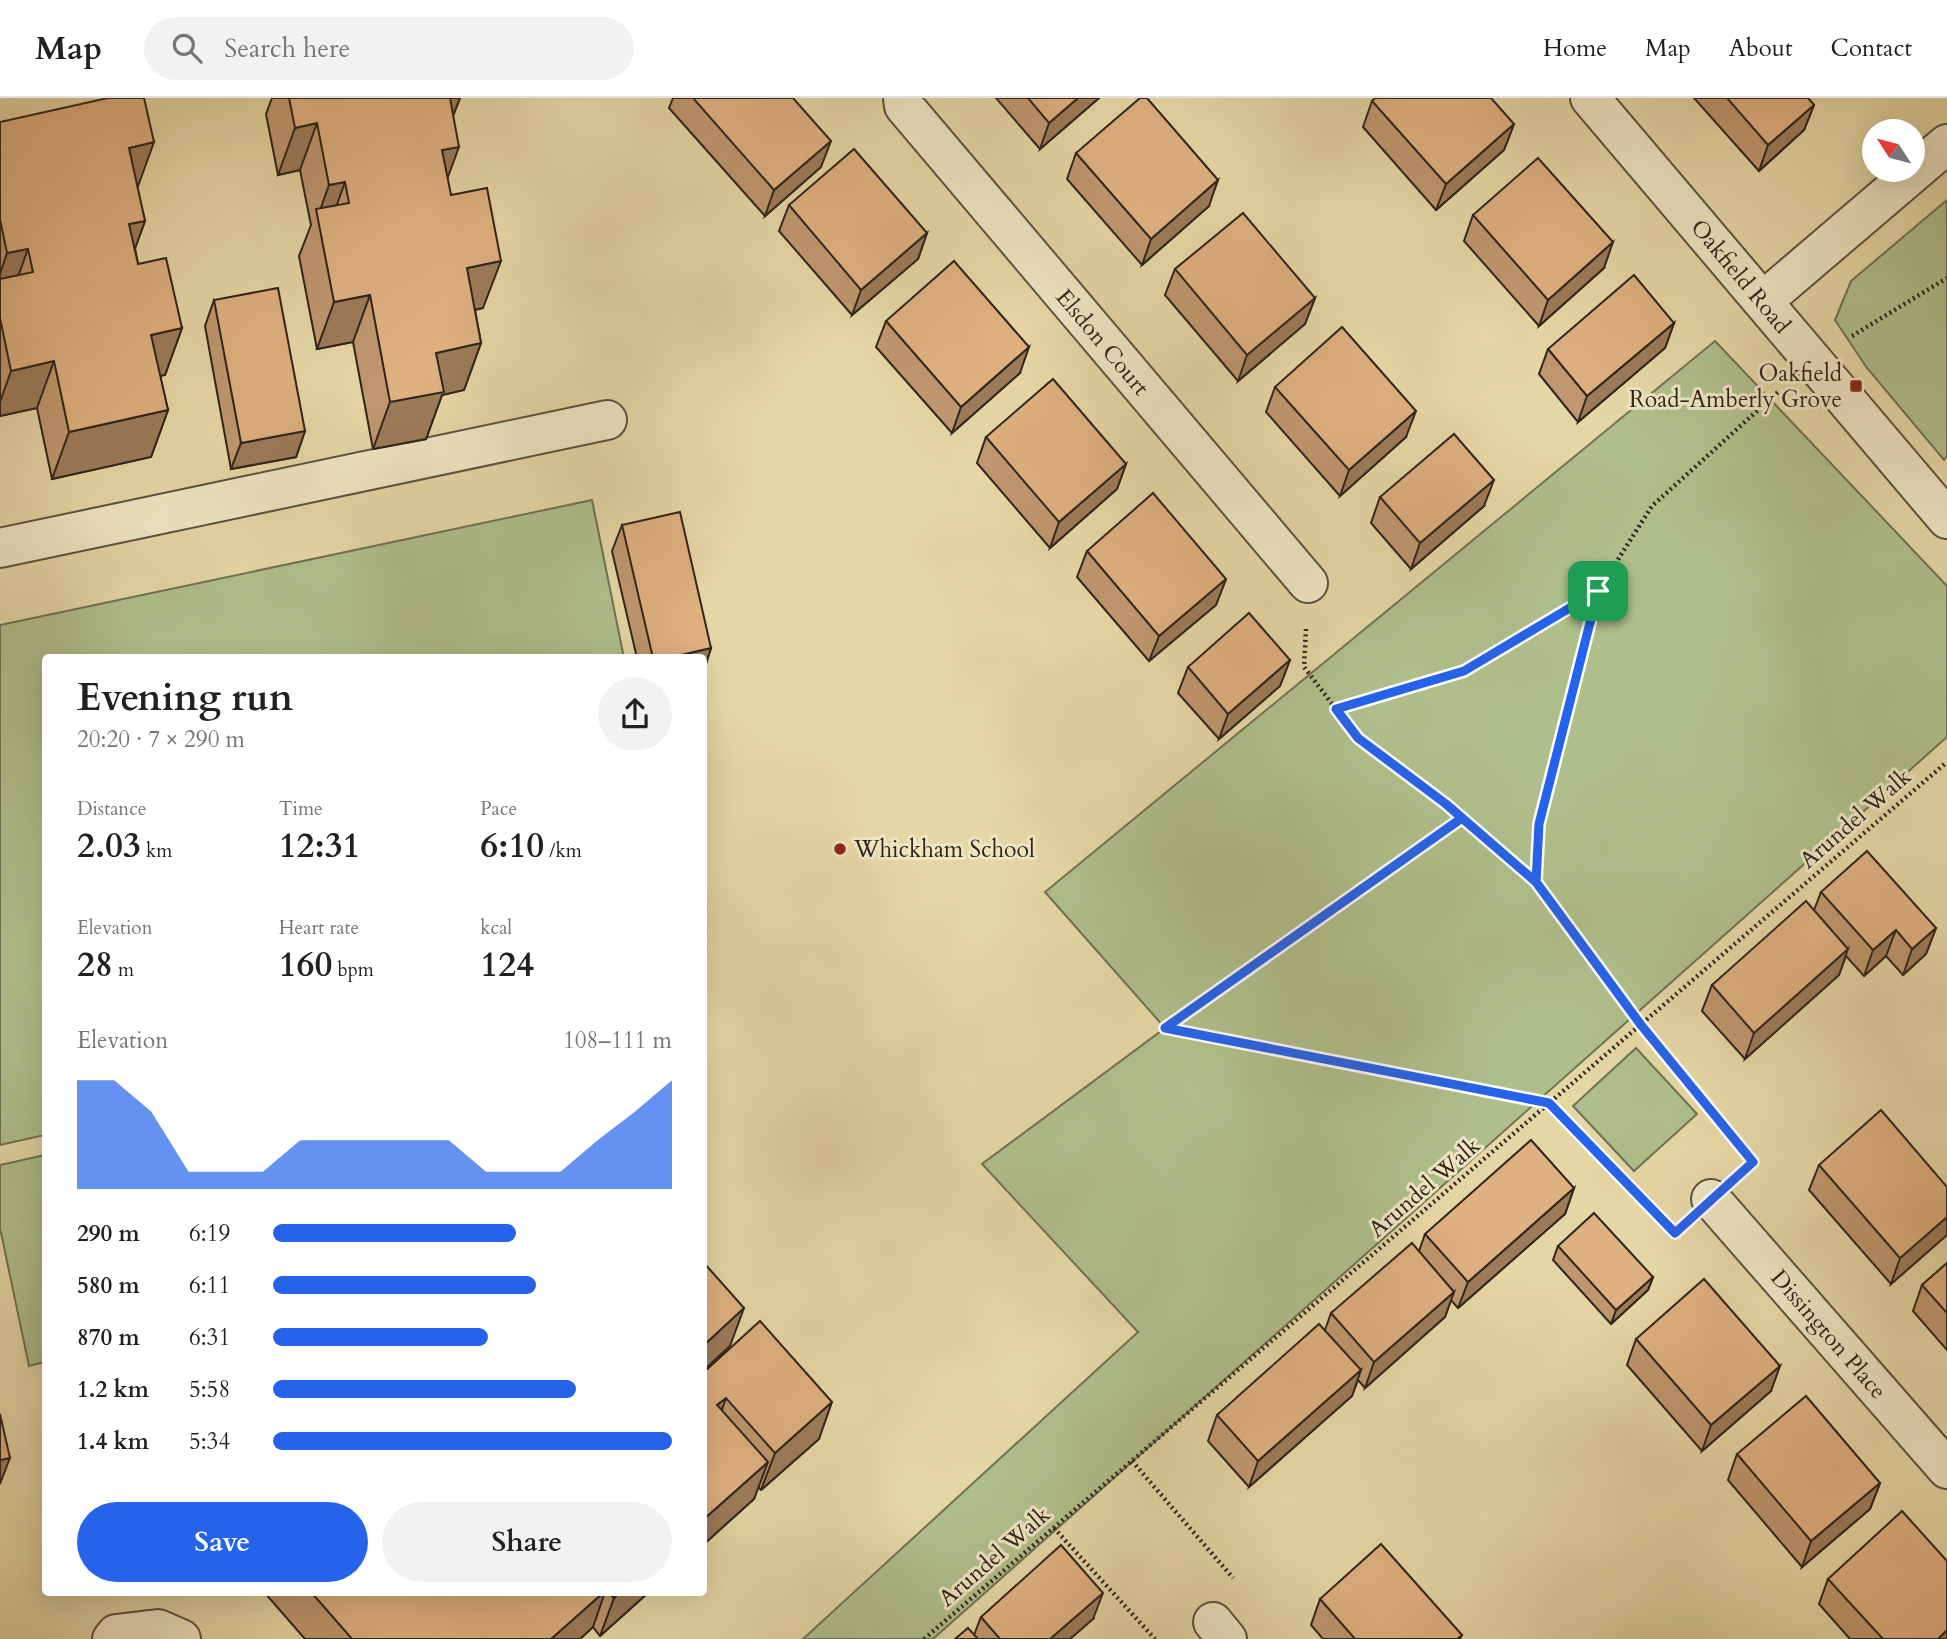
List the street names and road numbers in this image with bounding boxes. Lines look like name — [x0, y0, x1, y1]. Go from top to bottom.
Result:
street label: Oakfield Road — [1684, 213, 1798, 341]
street label: Elsdon Court — [1049, 283, 1156, 402]
street label: Arundel Walk — [1793, 761, 1918, 876]
street label: Arundel Walk — [1362, 1130, 1487, 1245]
street label: Dissington Place — [1764, 1263, 1894, 1406]
street label: Arundel Walk — [932, 1499, 1057, 1614]

